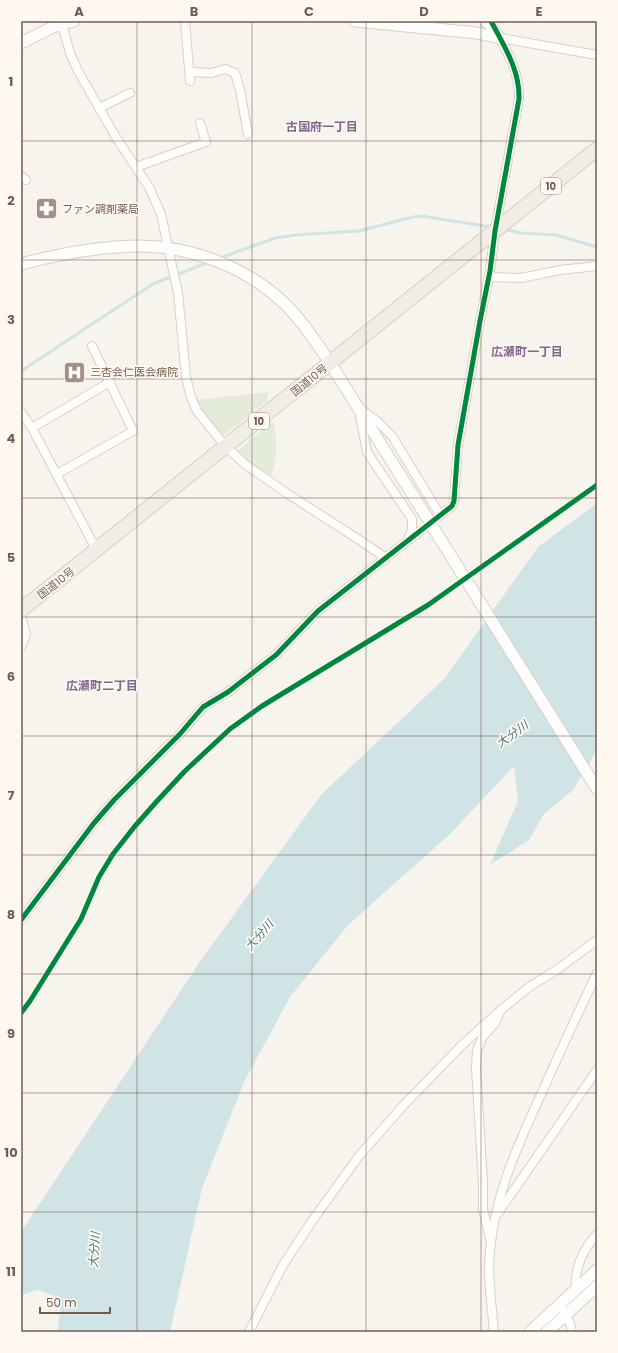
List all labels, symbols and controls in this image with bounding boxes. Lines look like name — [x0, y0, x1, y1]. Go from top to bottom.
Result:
text: A — [74, 2, 84, 21]
text: B — [190, 2, 199, 21]
text: C — [304, 2, 314, 21]
text: D — [419, 2, 429, 21]
text: E — [535, 2, 543, 21]
text: 1 — [9, 72, 13, 91]
district label: 古国府一丁目 — [286, 118, 358, 135]
road number: 10 — [541, 178, 561, 194]
text: 2 — [7, 191, 15, 210]
pharmacy icon: ファン調剤薬局 — [34, 196, 60, 222]
place label: ファン調剤薬局 — [62, 201, 139, 217]
text: 3 — [7, 310, 15, 329]
district label: 広瀬町一丁目 — [491, 343, 563, 360]
hospital icon: 三杏会仁医会病院 — [62, 359, 88, 385]
street label: 国道10号 — [287, 360, 331, 400]
place label: 三杏会仁医会病院 — [90, 364, 178, 380]
road number: 10 — [249, 413, 269, 429]
text: 4 — [7, 429, 16, 448]
text: 5 — [7, 548, 15, 567]
street label: 国道10号 — [34, 563, 78, 603]
text: 6 — [7, 667, 15, 686]
district label: 広瀬町二丁目 — [66, 677, 138, 694]
water label: 大分川 — [492, 715, 533, 751]
text: 7 — [8, 786, 15, 805]
text: 8 — [7, 905, 15, 924]
water label: 大分川 — [241, 914, 279, 954]
text: 9 — [7, 1024, 15, 1043]
text: 10 — [4, 1143, 18, 1162]
water label: 大分川 — [84, 1229, 104, 1269]
text: 11 — [6, 1262, 16, 1281]
scale bar — [40, 1289, 110, 1315]
text: 50 m — [46, 1294, 77, 1311]

